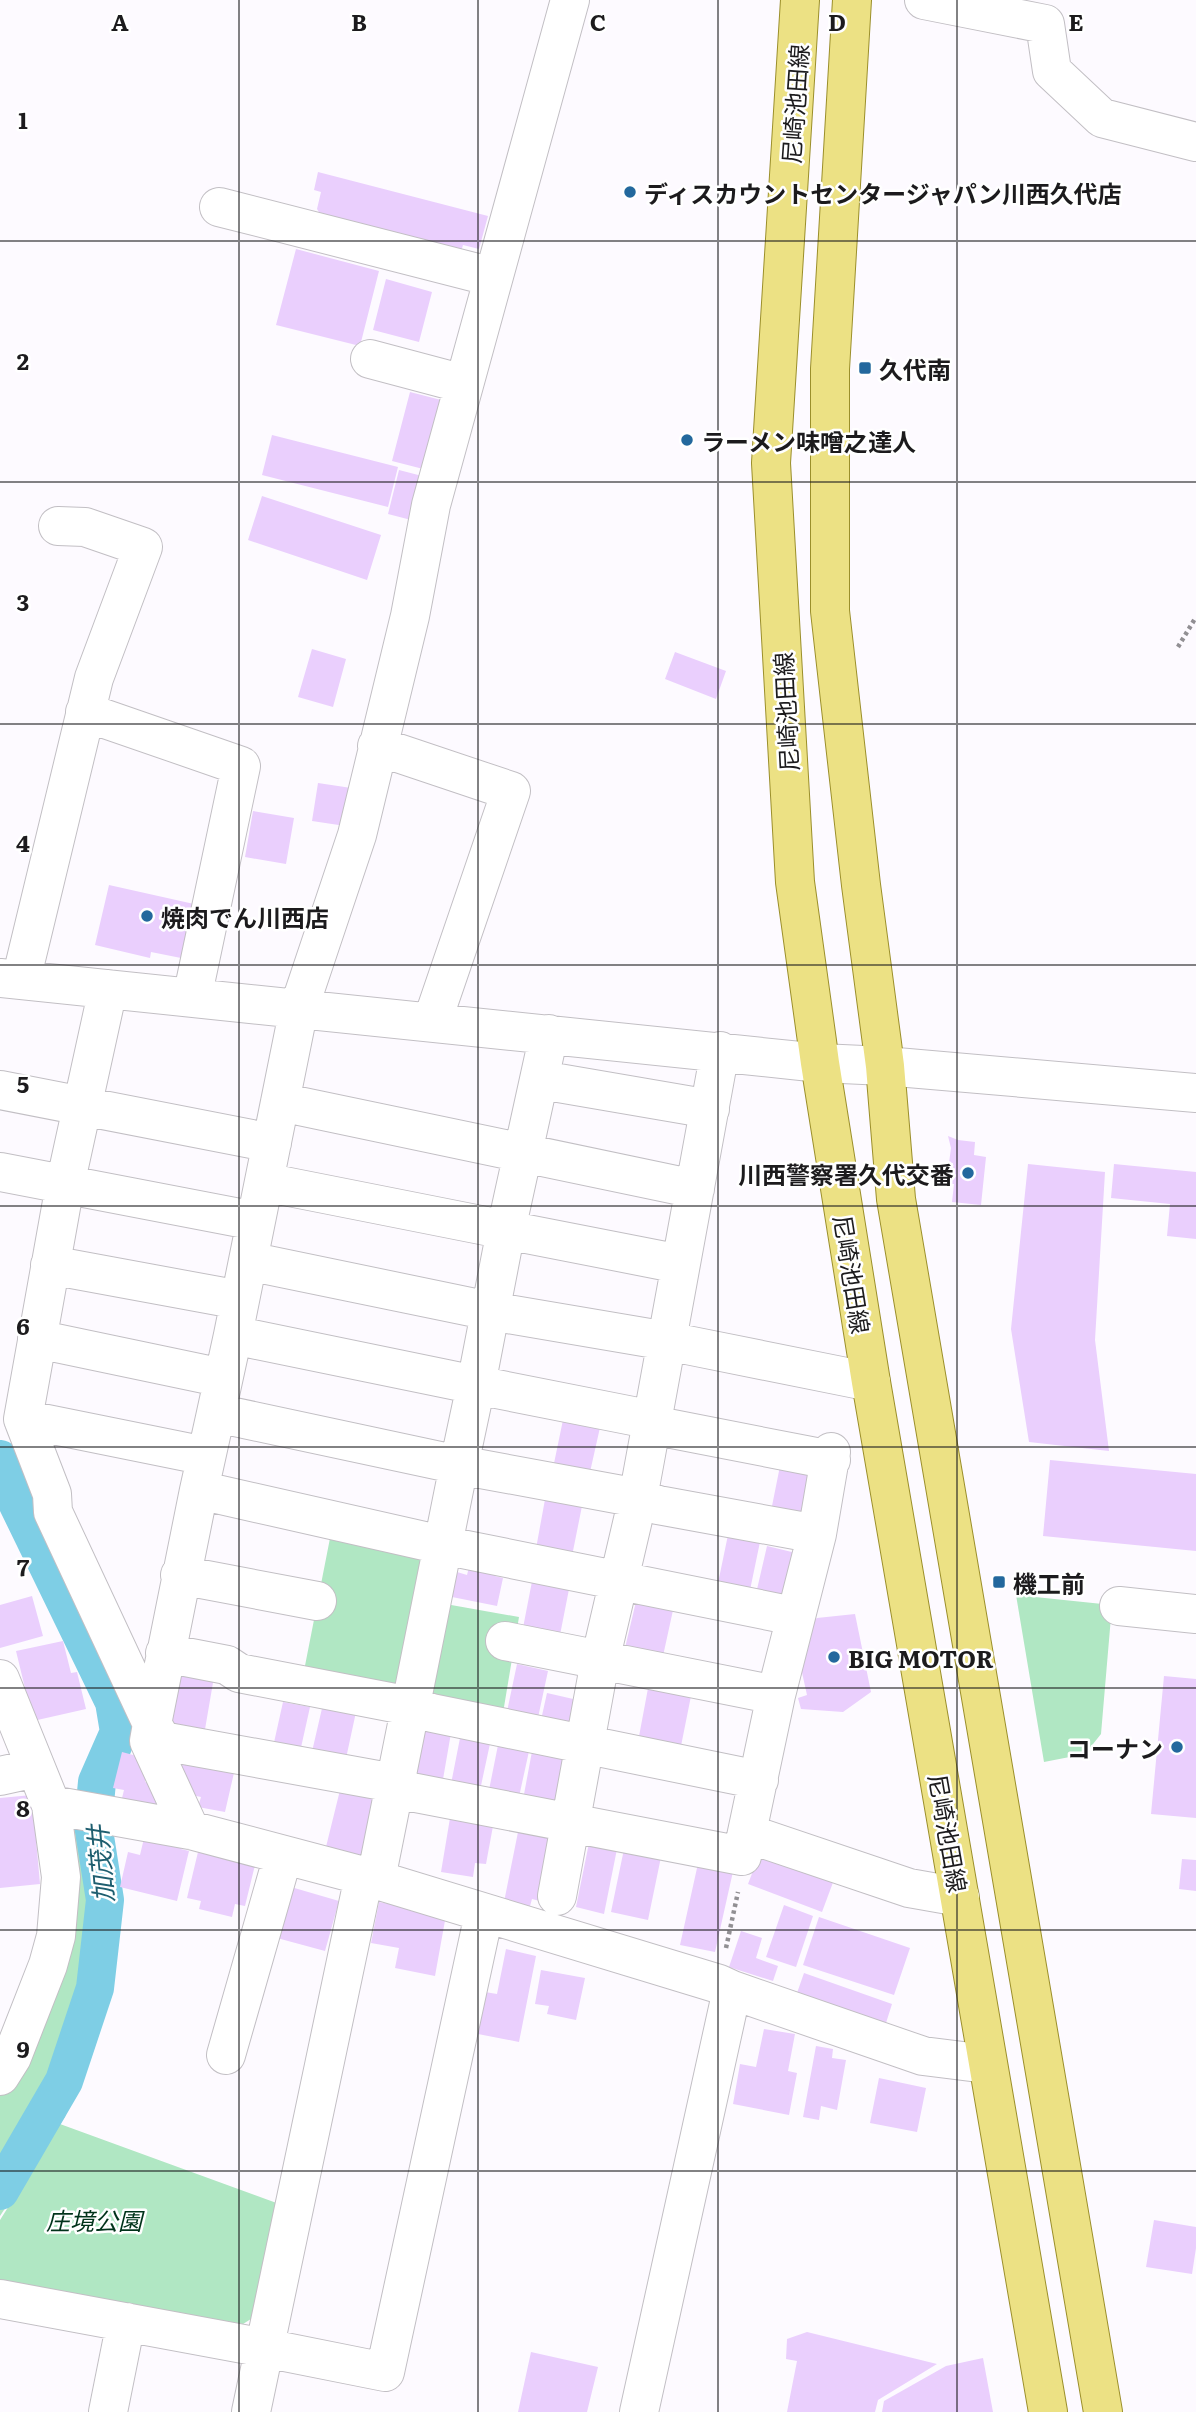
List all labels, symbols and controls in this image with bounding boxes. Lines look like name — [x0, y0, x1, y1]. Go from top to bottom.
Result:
text: A — [111, 4, 129, 38]
text: B — [351, 4, 367, 38]
text: C — [590, 4, 606, 38]
text: D — [828, 4, 846, 38]
text: E — [1068, 4, 1084, 38]
street label: 尼崎池田線 — [772, 43, 816, 165]
text: 1 — [18, 102, 28, 136]
place label: ディスカウントセンタージャパン川西久代店 — [644, 175, 1122, 210]
marker: ディスカウントセンタージャパン川西久代店 — [622, 184, 638, 200]
text: 2 — [17, 343, 29, 377]
place label: 久代南 — [879, 351, 951, 386]
marker: 久代南 — [857, 360, 873, 376]
place label: ラーメン味噌之達人 — [701, 423, 916, 458]
marker: ラーメン味噌之達人 — [679, 432, 695, 448]
text: 3 — [17, 584, 29, 618]
street label: 尼崎池田線 — [764, 651, 806, 773]
text: 4 — [16, 825, 30, 859]
place label: 焼肉でん川西店 — [161, 899, 329, 934]
marker: 焼肉でん川西店 — [139, 908, 155, 924]
text: 5 — [17, 1066, 29, 1100]
place label: 川西警察署久代交番 — [738, 1156, 954, 1191]
marker: 川西警察署久代交番 — [960, 1165, 976, 1181]
street label: 尼崎池田線 — [826, 1212, 880, 1336]
text: 6 — [16, 1308, 30, 1342]
text: 7 — [17, 1549, 30, 1583]
place label: 機工前 — [1013, 1565, 1085, 1600]
marker: 機工前 — [991, 1574, 1007, 1590]
place label: BIG MOTOR — [848, 1640, 994, 1675]
marker: BIG MOTOR — [826, 1649, 842, 1665]
place label: コーナン — [1067, 1730, 1163, 1765]
marker: コーナン — [1169, 1739, 1185, 1755]
street label: 尼崎池田線 — [921, 1771, 977, 1895]
text: 8 — [16, 1790, 30, 1824]
water label: 加茂井 — [76, 1821, 122, 1905]
text: 9 — [16, 2031, 30, 2065]
park label: 庄境公園 — [46, 2202, 145, 2237]

